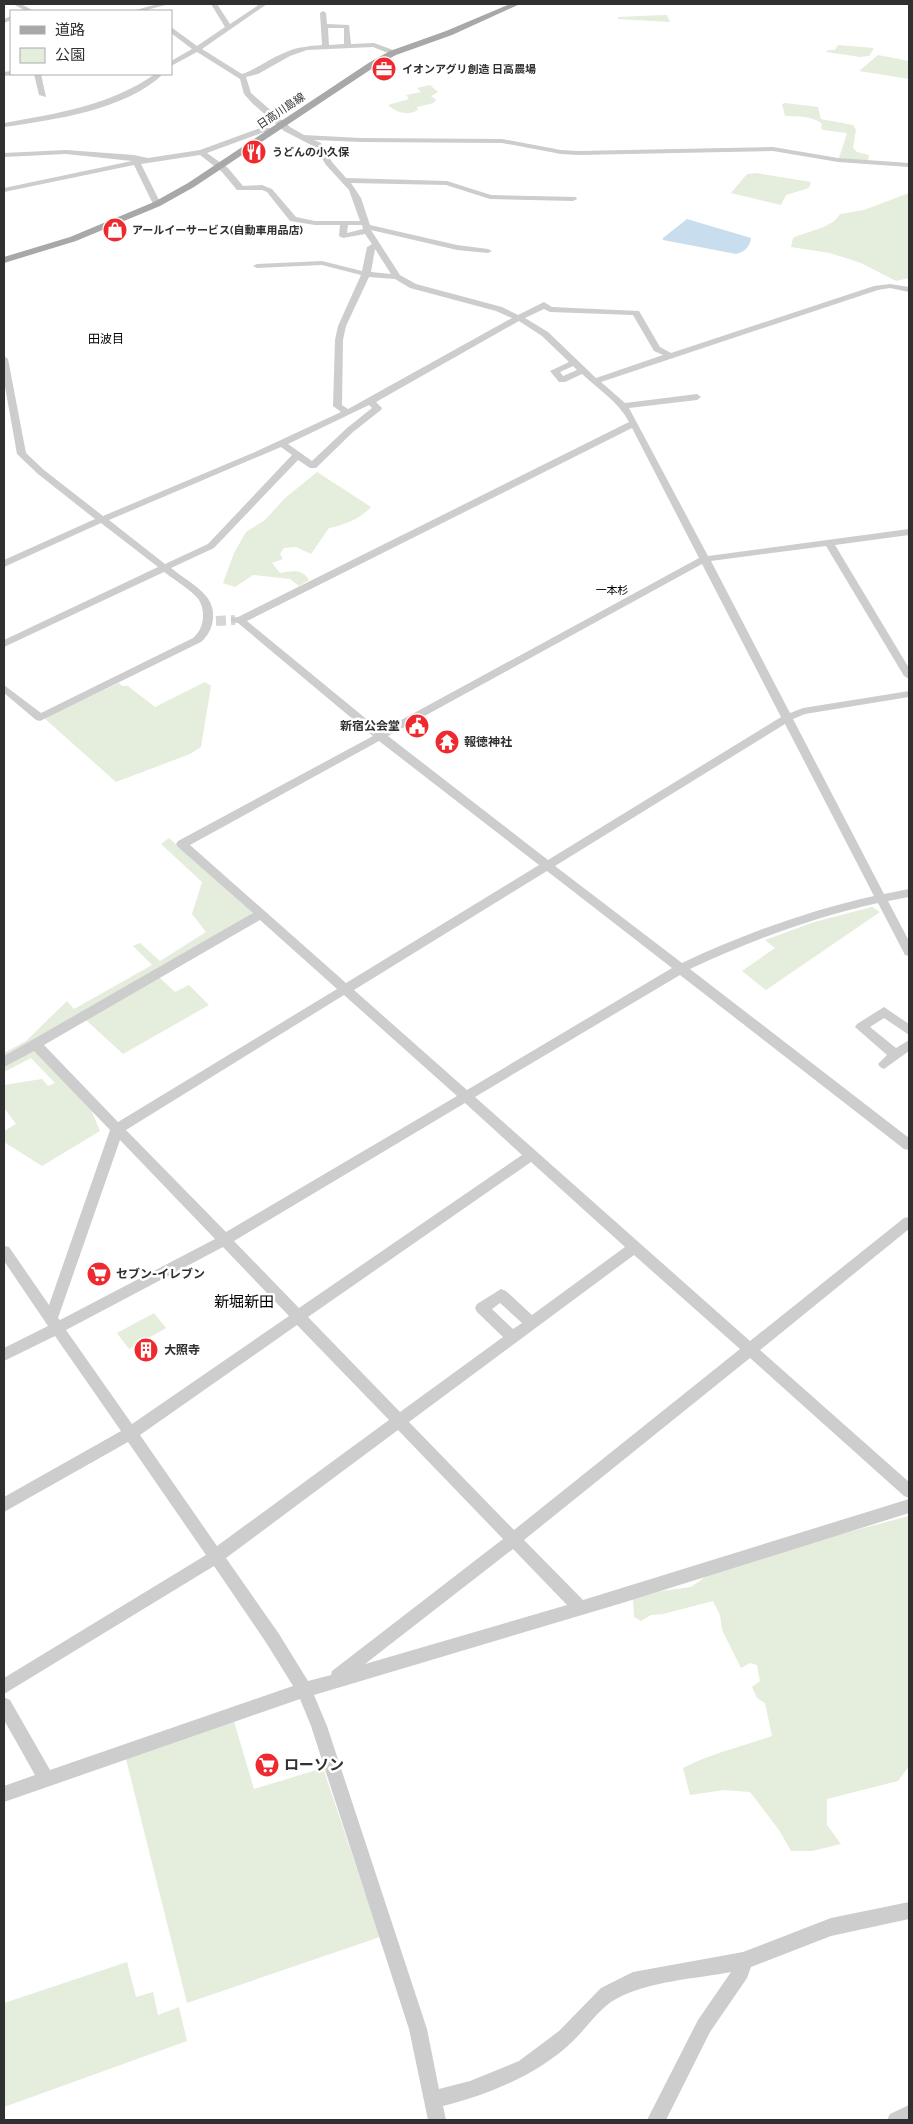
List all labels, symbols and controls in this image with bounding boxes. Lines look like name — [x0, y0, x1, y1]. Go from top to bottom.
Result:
legend — [10, 10, 172, 75]
text: 道路 — [55, 21, 85, 39]
text: 公園 — [55, 46, 85, 64]
office icon: イオンアグリ創造 日高農場 — [371, 56, 397, 82]
place label: イオンアグリ創造 日高農場 — [402, 63, 536, 76]
street label: 日高川島線 — [255, 90, 307, 132]
restaurant icon: うどんの小久保 — [241, 139, 267, 165]
place label: うどんの小久保 — [272, 146, 350, 159]
shop icon: アールイーサービス(自動車用品店) — [102, 217, 128, 243]
place label: アールイーサービス(自動車用品店) — [132, 224, 304, 237]
district label: 田波目 — [88, 332, 124, 346]
district label: 一本杉 — [596, 584, 629, 597]
public building icon: 新宿公会堂 — [404, 713, 430, 739]
place label: 新宿公会堂 — [340, 719, 400, 733]
temple icon: 報徳神社 — [434, 729, 460, 755]
place label: 報徳神社 — [464, 735, 512, 749]
supermarket icon: セブン-イレブン — [86, 1261, 112, 1287]
place label: セブン-イレブン — [116, 1267, 205, 1281]
district label: 新堀新田 — [214, 1293, 274, 1311]
building icon: 大照寺 — [133, 1337, 159, 1363]
place label: 大照寺 — [164, 1343, 200, 1357]
supermarket icon: ローソン — [254, 1752, 280, 1778]
place label: ローソン — [284, 1756, 344, 1774]

